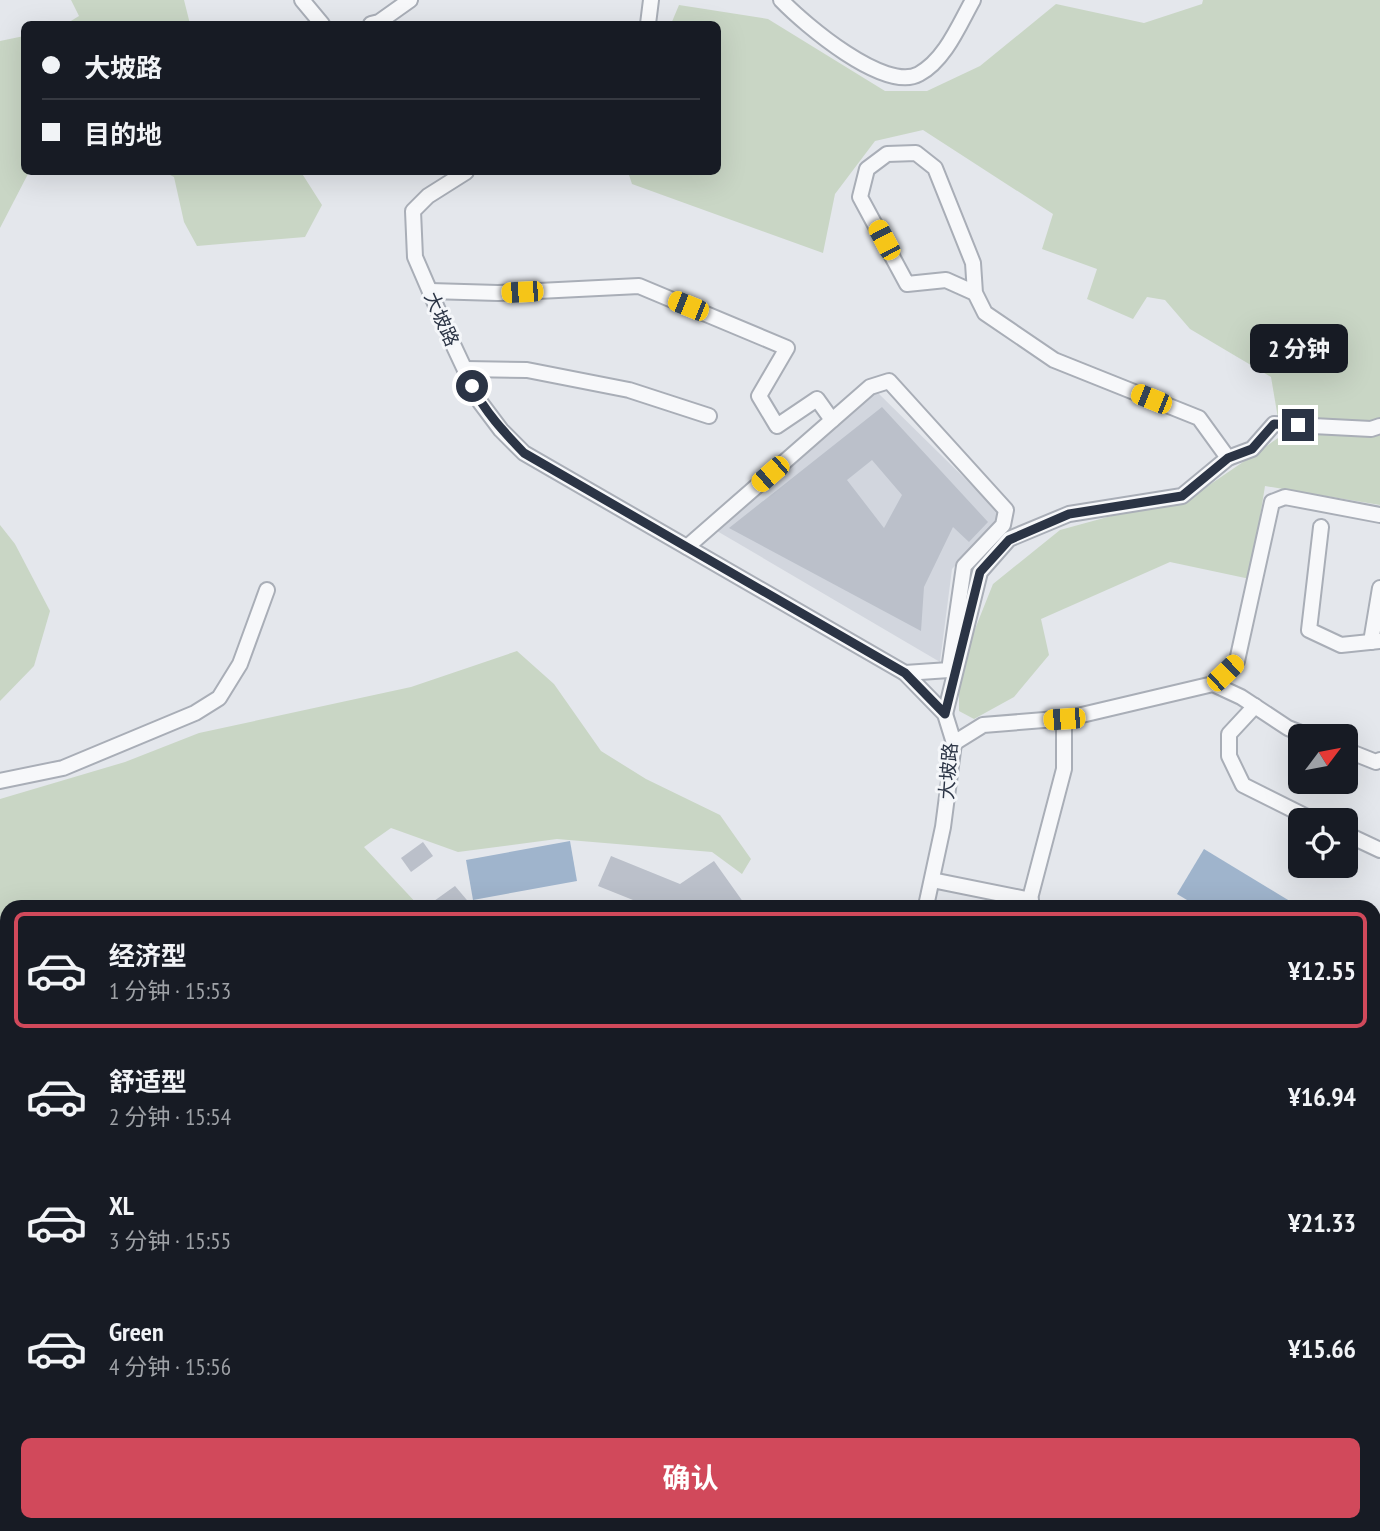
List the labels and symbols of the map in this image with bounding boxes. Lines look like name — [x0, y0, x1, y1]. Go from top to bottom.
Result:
car — [865, 217, 904, 263]
car — [501, 280, 544, 304]
street label: 大坡路 — [419, 288, 465, 350]
car — [665, 288, 712, 324]
callout: 2 分钟 — [1249, 324, 1347, 372]
route start — [456, 370, 488, 402]
car — [1128, 381, 1175, 417]
route end — [1282, 409, 1314, 441]
car — [748, 452, 793, 496]
car — [1203, 651, 1248, 695]
car — [1043, 707, 1086, 731]
north arrow — [1288, 724, 1358, 794]
street label: 大坡路 — [934, 742, 962, 800]

